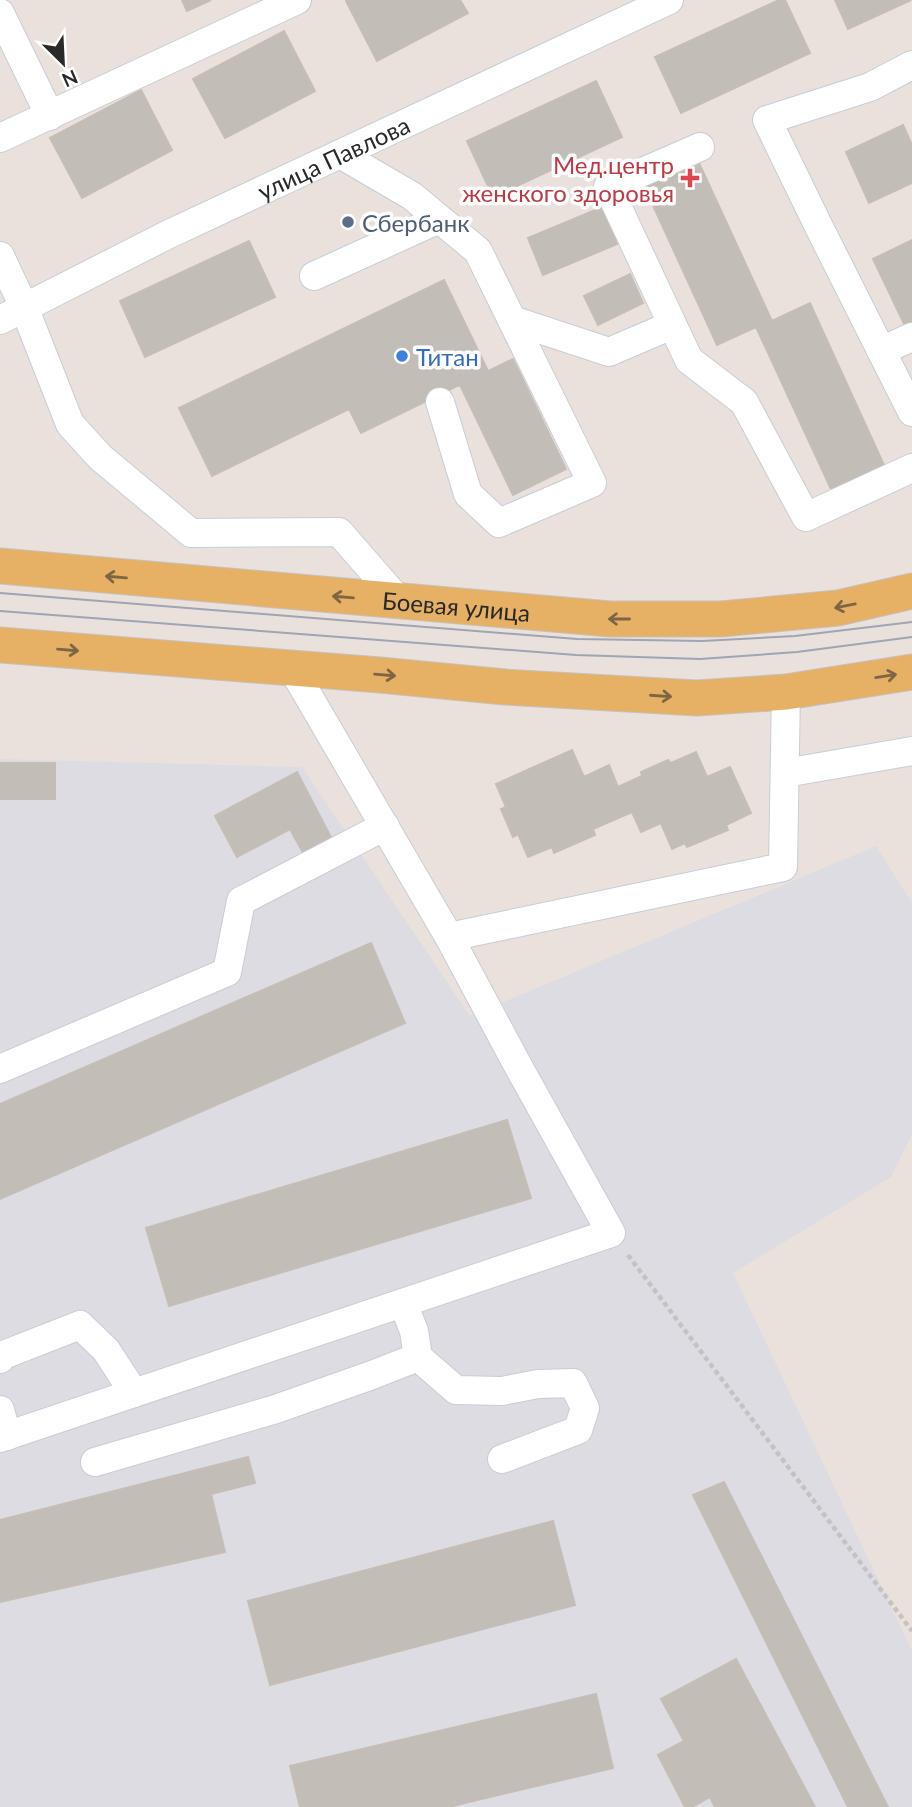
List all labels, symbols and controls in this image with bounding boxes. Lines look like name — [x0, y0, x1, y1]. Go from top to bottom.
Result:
north arrow — [28, 28, 98, 98]
text: N — [59, 66, 81, 92]
street label: улица Павлова — [253, 109, 414, 205]
place label: Мед.центр женского здоровья — [462, 150, 674, 207]
marker: Мед.центр женского здоровья — [680, 168, 700, 188]
place label: Сбербанк — [362, 208, 470, 237]
marker: Сбербанк — [340, 214, 356, 230]
place label: Титан — [416, 342, 479, 371]
marker: Титан — [394, 348, 410, 364]
one-way arrow — [106, 570, 128, 583]
street label: Боевая улица — [381, 585, 532, 627]
one-way arrow — [332, 590, 355, 603]
one-way arrow — [834, 599, 857, 613]
one-way arrow — [607, 612, 630, 626]
one-way arrow — [56, 644, 79, 657]
one-way arrow — [373, 669, 396, 682]
one-way arrow — [875, 669, 897, 682]
one-way arrow — [649, 690, 671, 703]

